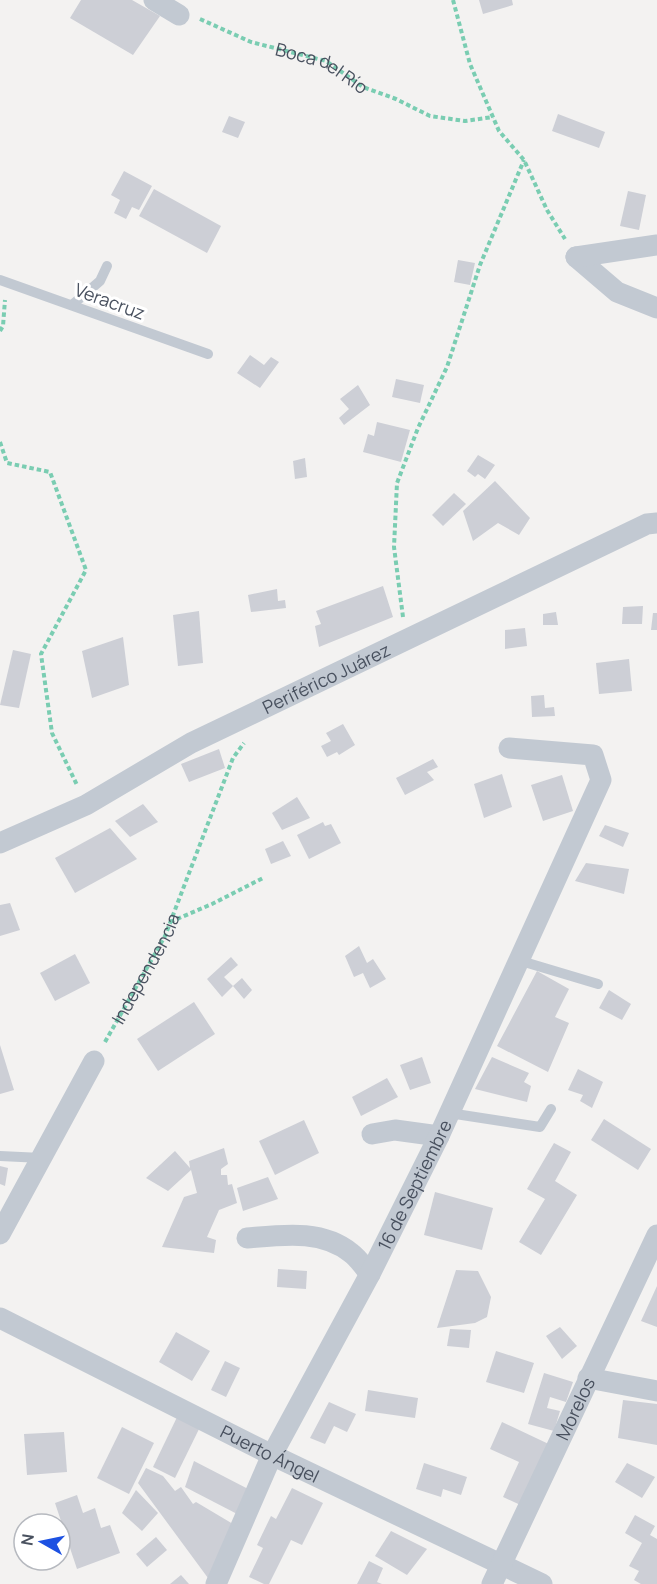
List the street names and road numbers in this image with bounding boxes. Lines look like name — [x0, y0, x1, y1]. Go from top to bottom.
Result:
street label: Boca del Río — [273, 37, 373, 99]
street label: Veracruz — [72, 277, 148, 325]
street label: Periférico Juárez — [258, 637, 394, 719]
street label: Independencia — [106, 910, 185, 1028]
street label: 16 de Septiembre — [372, 1116, 457, 1254]
street label: Morelos — [550, 1373, 600, 1444]
street label: Puerto Ángel — [216, 1419, 323, 1488]

